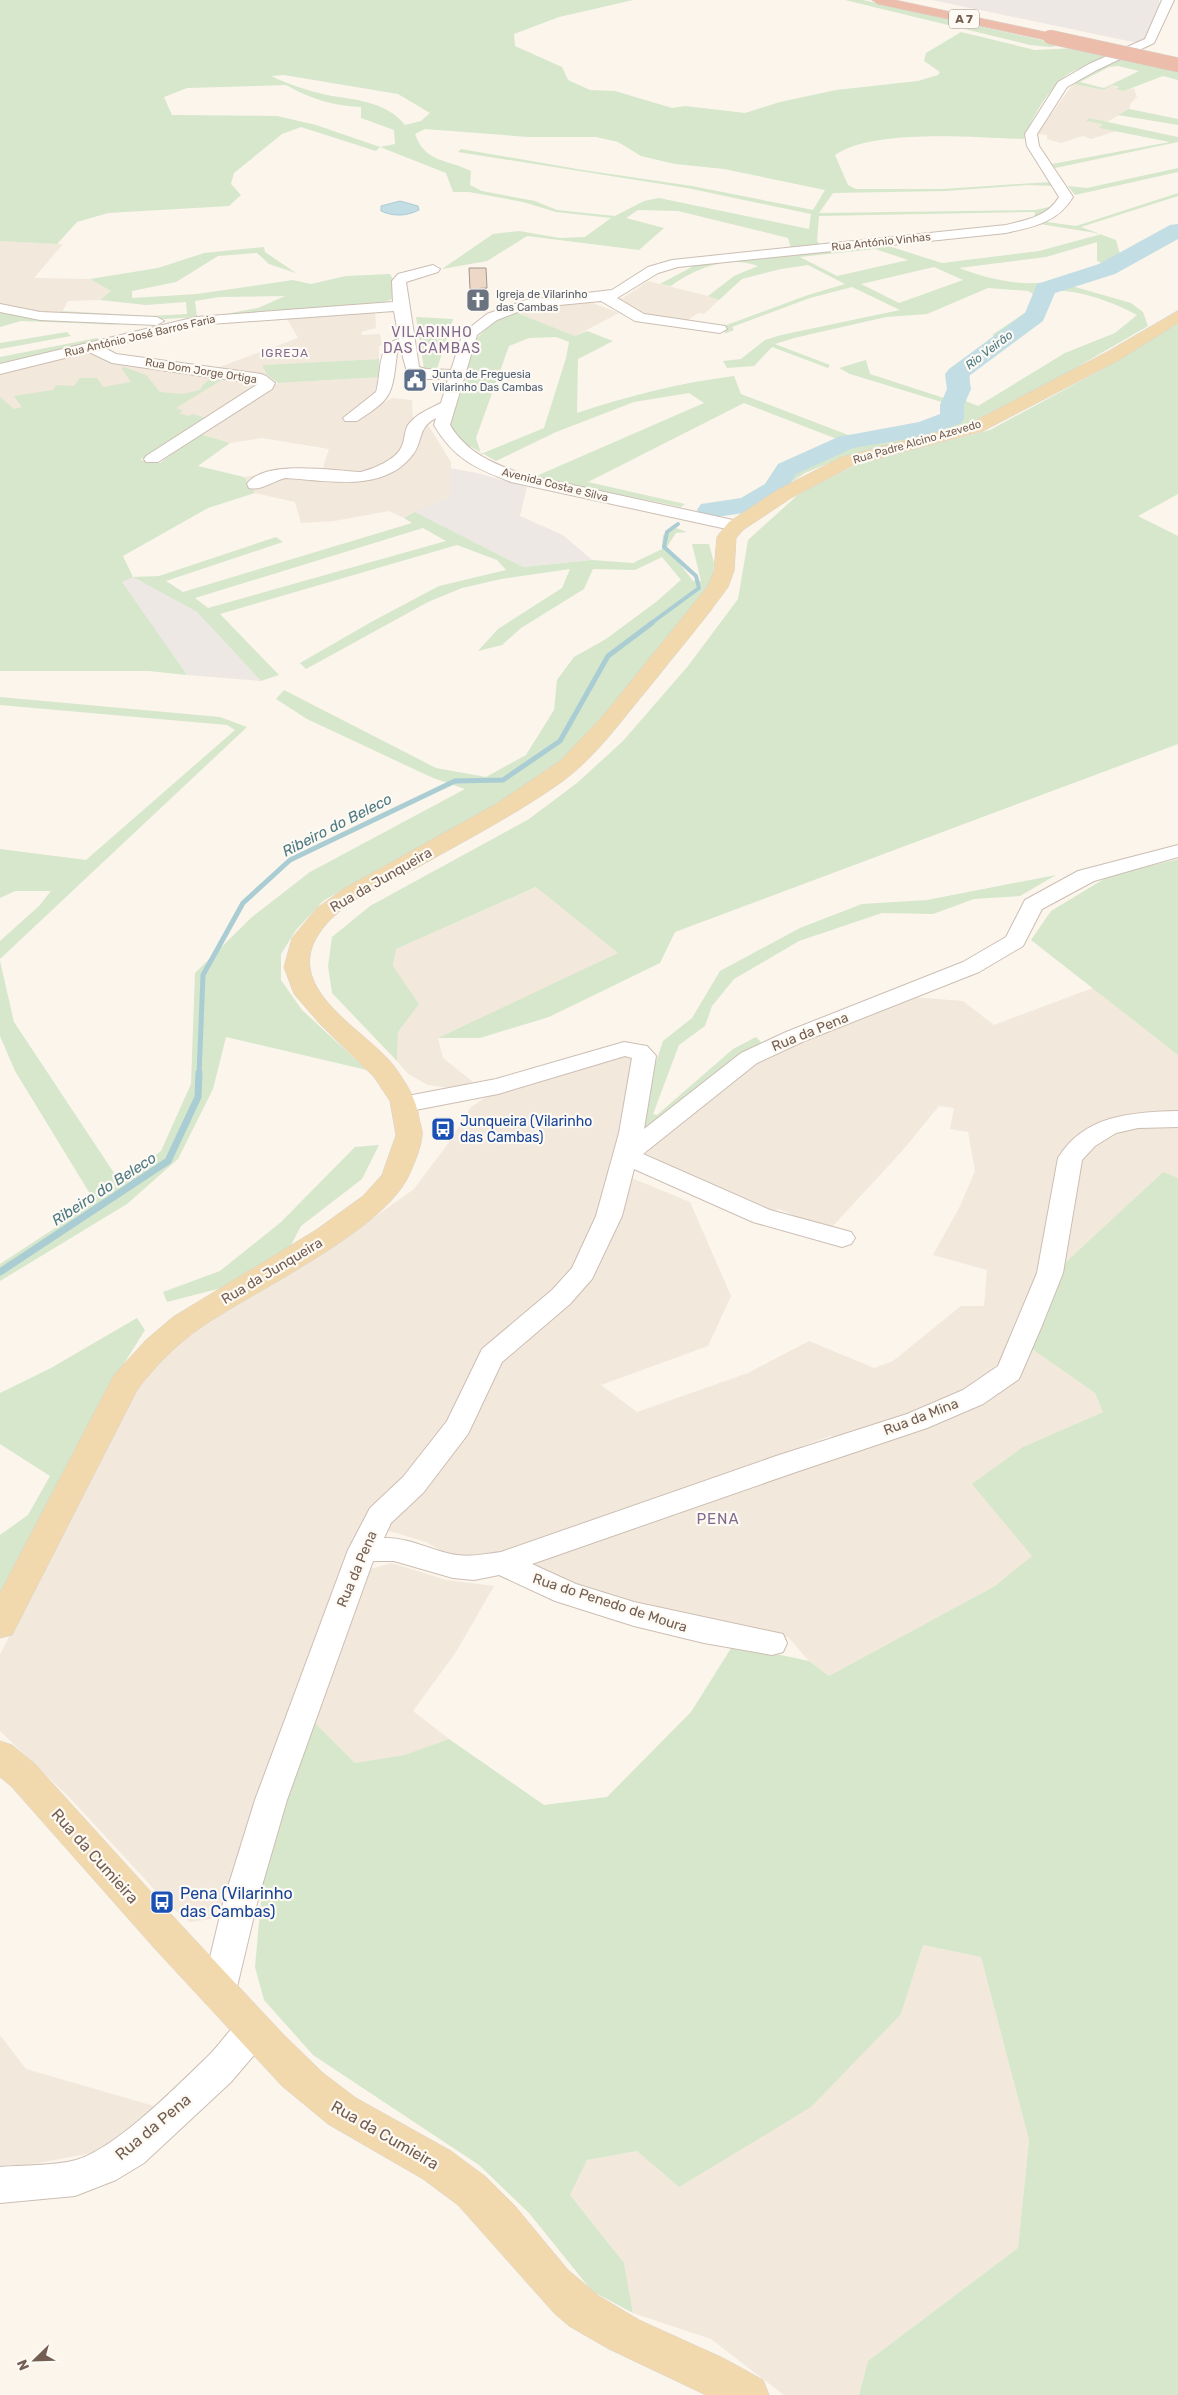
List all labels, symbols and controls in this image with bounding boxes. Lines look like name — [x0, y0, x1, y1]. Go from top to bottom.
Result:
road number: A 7 — [949, 10, 979, 28]
street label: Rua António Vinhas — [831, 230, 932, 254]
church icon: Igreja de Vilarinho das Cambas — [465, 287, 491, 313]
place label: Igreja de Vilarinho das Cambas — [496, 288, 588, 314]
street label: Rua António José Barros Faria — [63, 312, 217, 360]
district label: VILARINHO DAS CAMBAS — [383, 324, 481, 357]
water label: Rio Veirão — [963, 328, 1016, 372]
district label: IGREJA — [261, 346, 309, 360]
street label: Rua Dom Jorge Ortiga — [144, 356, 258, 386]
public building icon: Junta de Freguesia Vilarinho Das Cambas — [402, 367, 428, 393]
place label: Junta de Freguesia Vilarinho Das Cambas — [432, 368, 544, 394]
street label: Rua Padre Alcino Azevedo — [851, 417, 983, 467]
street label: Avenida Costa e Silva — [501, 466, 609, 504]
water label: Ribeiro do Beleco — [279, 789, 395, 860]
street label: Rua da Junqueira — [327, 844, 435, 916]
street label: Rua da Pena — [769, 1009, 851, 1055]
place label: Junqueira (Vilarinho das Cambas) — [460, 1113, 592, 1146]
bus stop icon: Junqueira (Vilarinho das Cambas) — [430, 1116, 456, 1142]
water label: Ribeiro do Beleco — [48, 1148, 160, 1229]
street label: Rua da Junqueira — [218, 1234, 326, 1308]
street label: Rua da Mina — [881, 1395, 961, 1439]
district label: PENA — [696, 1510, 740, 1528]
street label: Rua da Pena — [333, 1528, 381, 1610]
street label: Rua do Penedo de Moura — [531, 1570, 689, 1636]
street label: Rua da Cumieira — [47, 1805, 143, 1907]
place label: Pena (Vilarinho das Cambas) — [180, 1884, 293, 1921]
bus stop icon: Pena (Vilarinho das Cambas) — [149, 1889, 175, 1915]
street label: Rua da Pena — [111, 2090, 195, 2164]
street label: Rua da Cumieira — [328, 2096, 442, 2174]
north arrow — [10, 2335, 60, 2385]
text: N — [14, 2357, 33, 2373]

